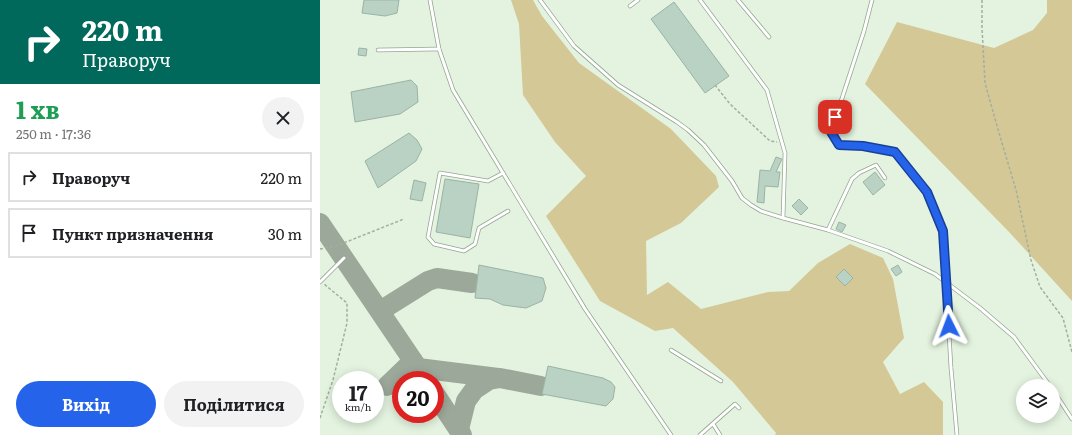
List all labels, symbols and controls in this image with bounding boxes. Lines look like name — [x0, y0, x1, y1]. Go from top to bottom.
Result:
text: 220 m — [82, 8, 163, 50]
icon: right — [16, 16, 68, 68]
text: Праворуч — [82, 46, 171, 73]
text: 1 хв — [16, 91, 60, 126]
button: close — [262, 97, 304, 139]
pin — [818, 100, 852, 134]
icon: arrive — [824, 106, 846, 128]
text: 250 m · 17:36 — [16, 124, 91, 143]
icon: right — [18, 166, 40, 188]
text: Праворуч — [52, 166, 130, 189]
text: 220 m — [261, 166, 302, 189]
icon: arrive — [18, 222, 40, 244]
text: Пункт призначення — [52, 222, 213, 245]
text: 30 m — [268, 222, 302, 245]
position arrow — [928, 305, 970, 347]
speed limit sign: 20 — [392, 371, 444, 423]
text: 17 — [349, 377, 367, 407]
map controls — [1016, 379, 1060, 423]
button: layers — [1016, 379, 1060, 423]
button: Вихід — [16, 381, 156, 427]
button: Поділитися — [164, 381, 304, 427]
text: km/h — [345, 399, 371, 414]

